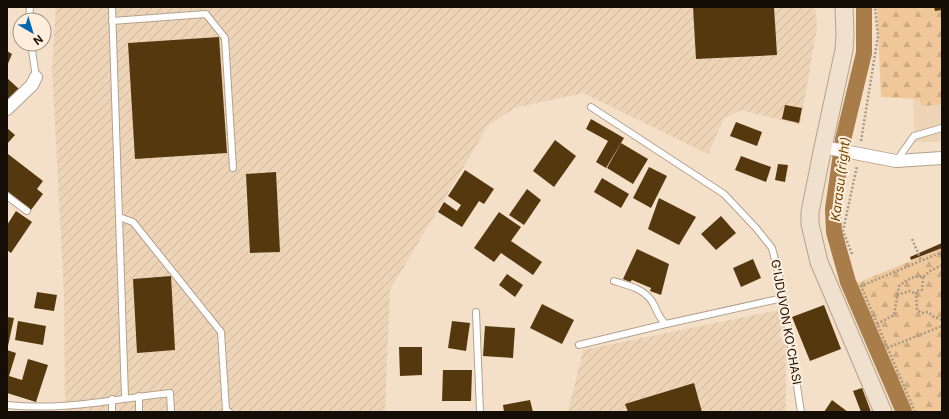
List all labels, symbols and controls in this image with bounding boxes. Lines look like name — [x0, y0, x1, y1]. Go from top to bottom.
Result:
north arrow — [12, 12, 52, 52]
text: N — [31, 32, 46, 48]
water label: Karasu (right) — [827, 136, 853, 222]
street label: G'IJDUVON KO'CHASI — [768, 258, 805, 386]

